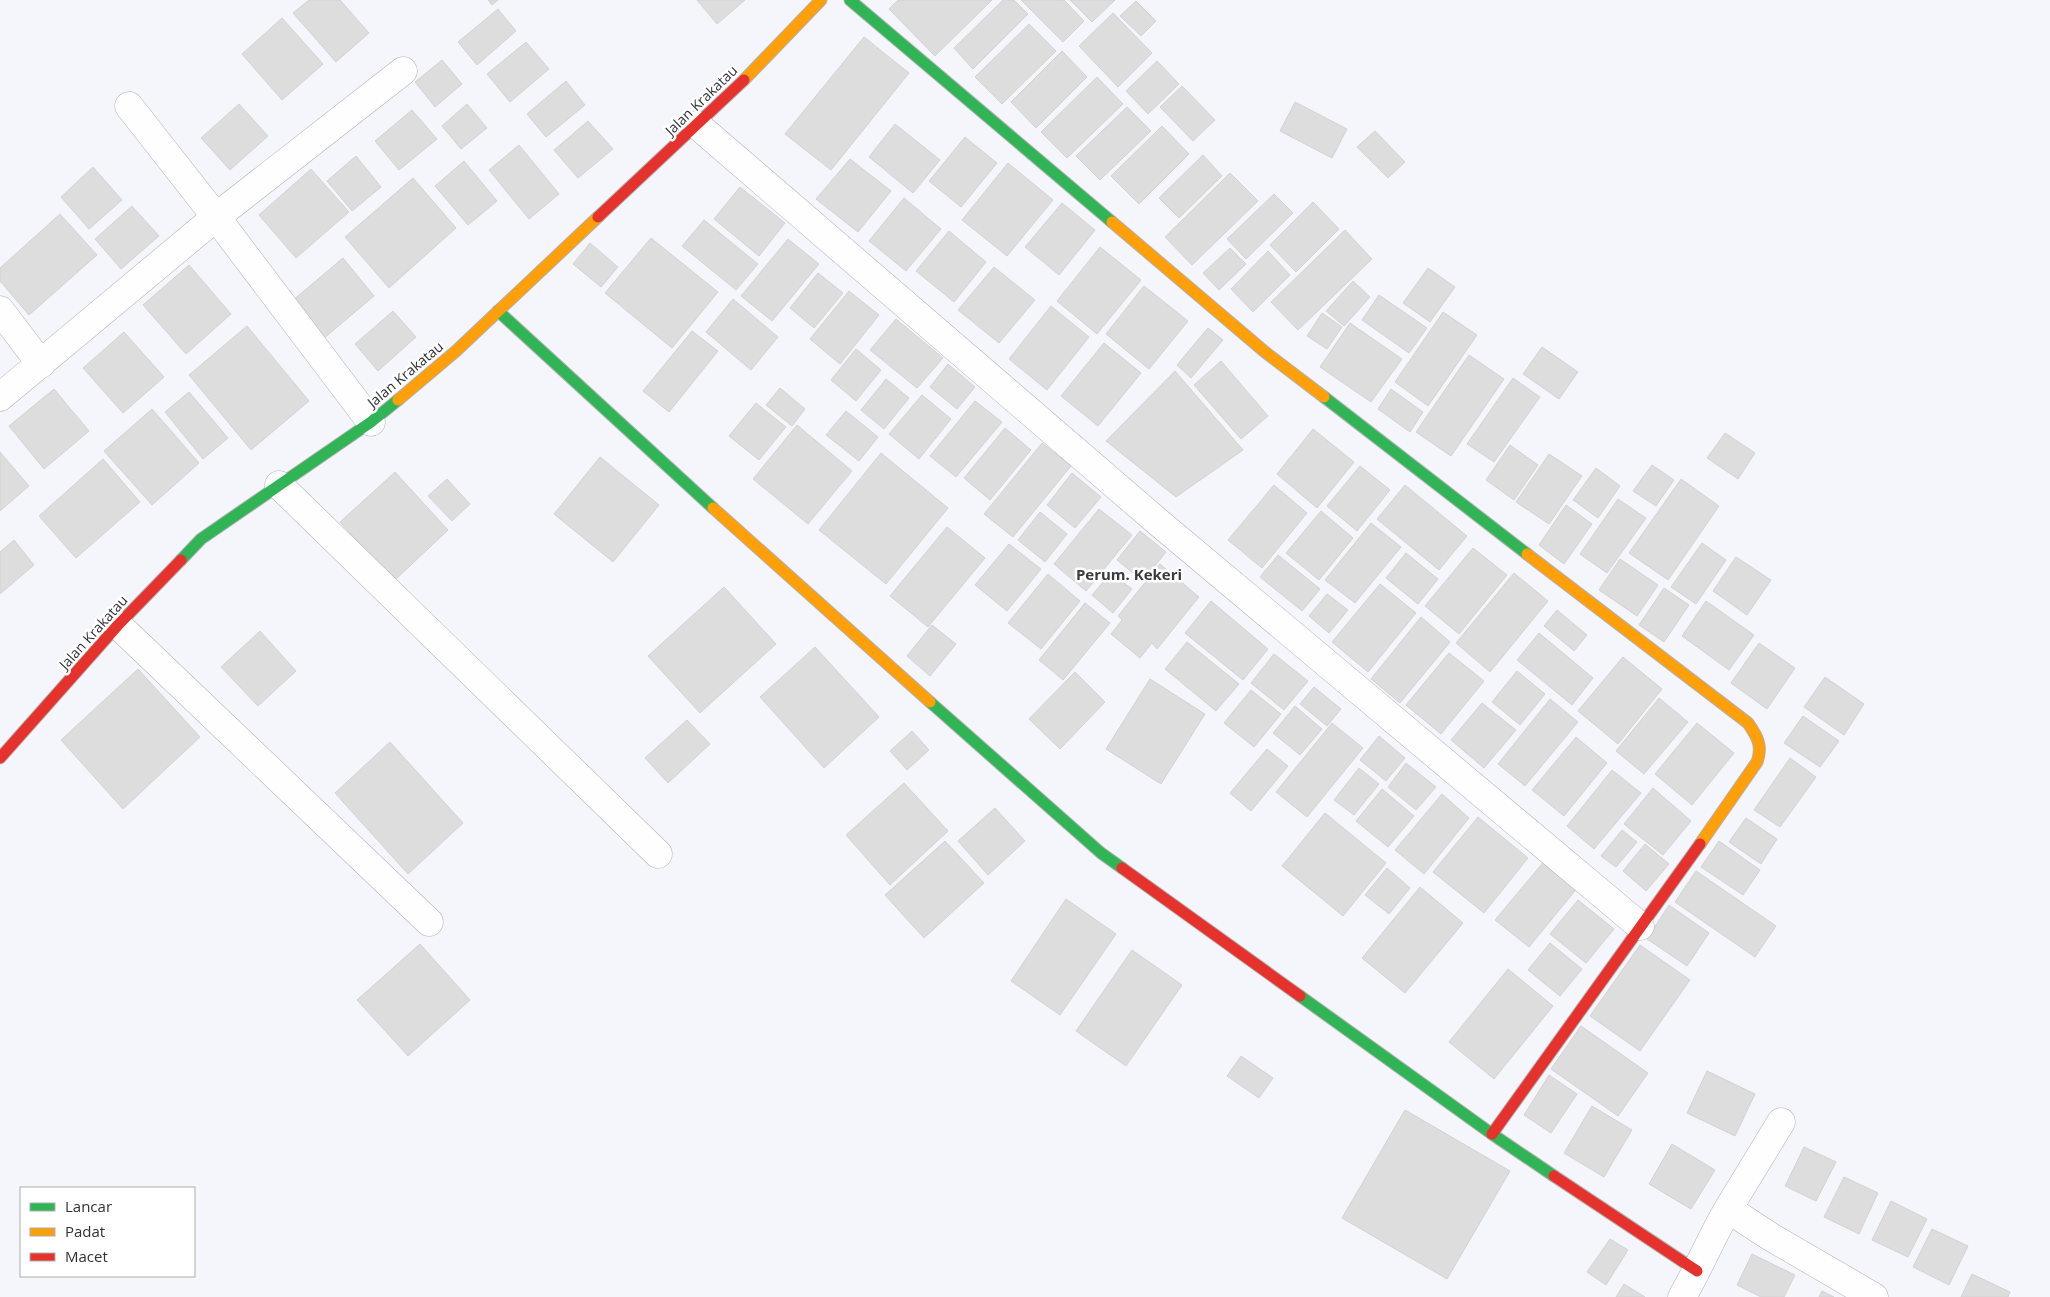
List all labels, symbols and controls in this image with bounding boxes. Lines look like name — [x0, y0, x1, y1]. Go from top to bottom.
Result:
street label: Jalan Krakatau — [659, 61, 741, 141]
street label: Jalan Krakatau — [361, 337, 447, 413]
district label: Perum. Kekeri — [1076, 564, 1182, 584]
street label: Jalan Krakatau — [53, 591, 131, 675]
legend — [20, 1187, 195, 1277]
text: Lancar — [65, 1196, 112, 1216]
text: Padat — [65, 1221, 105, 1241]
text: Macet — [65, 1246, 108, 1266]

